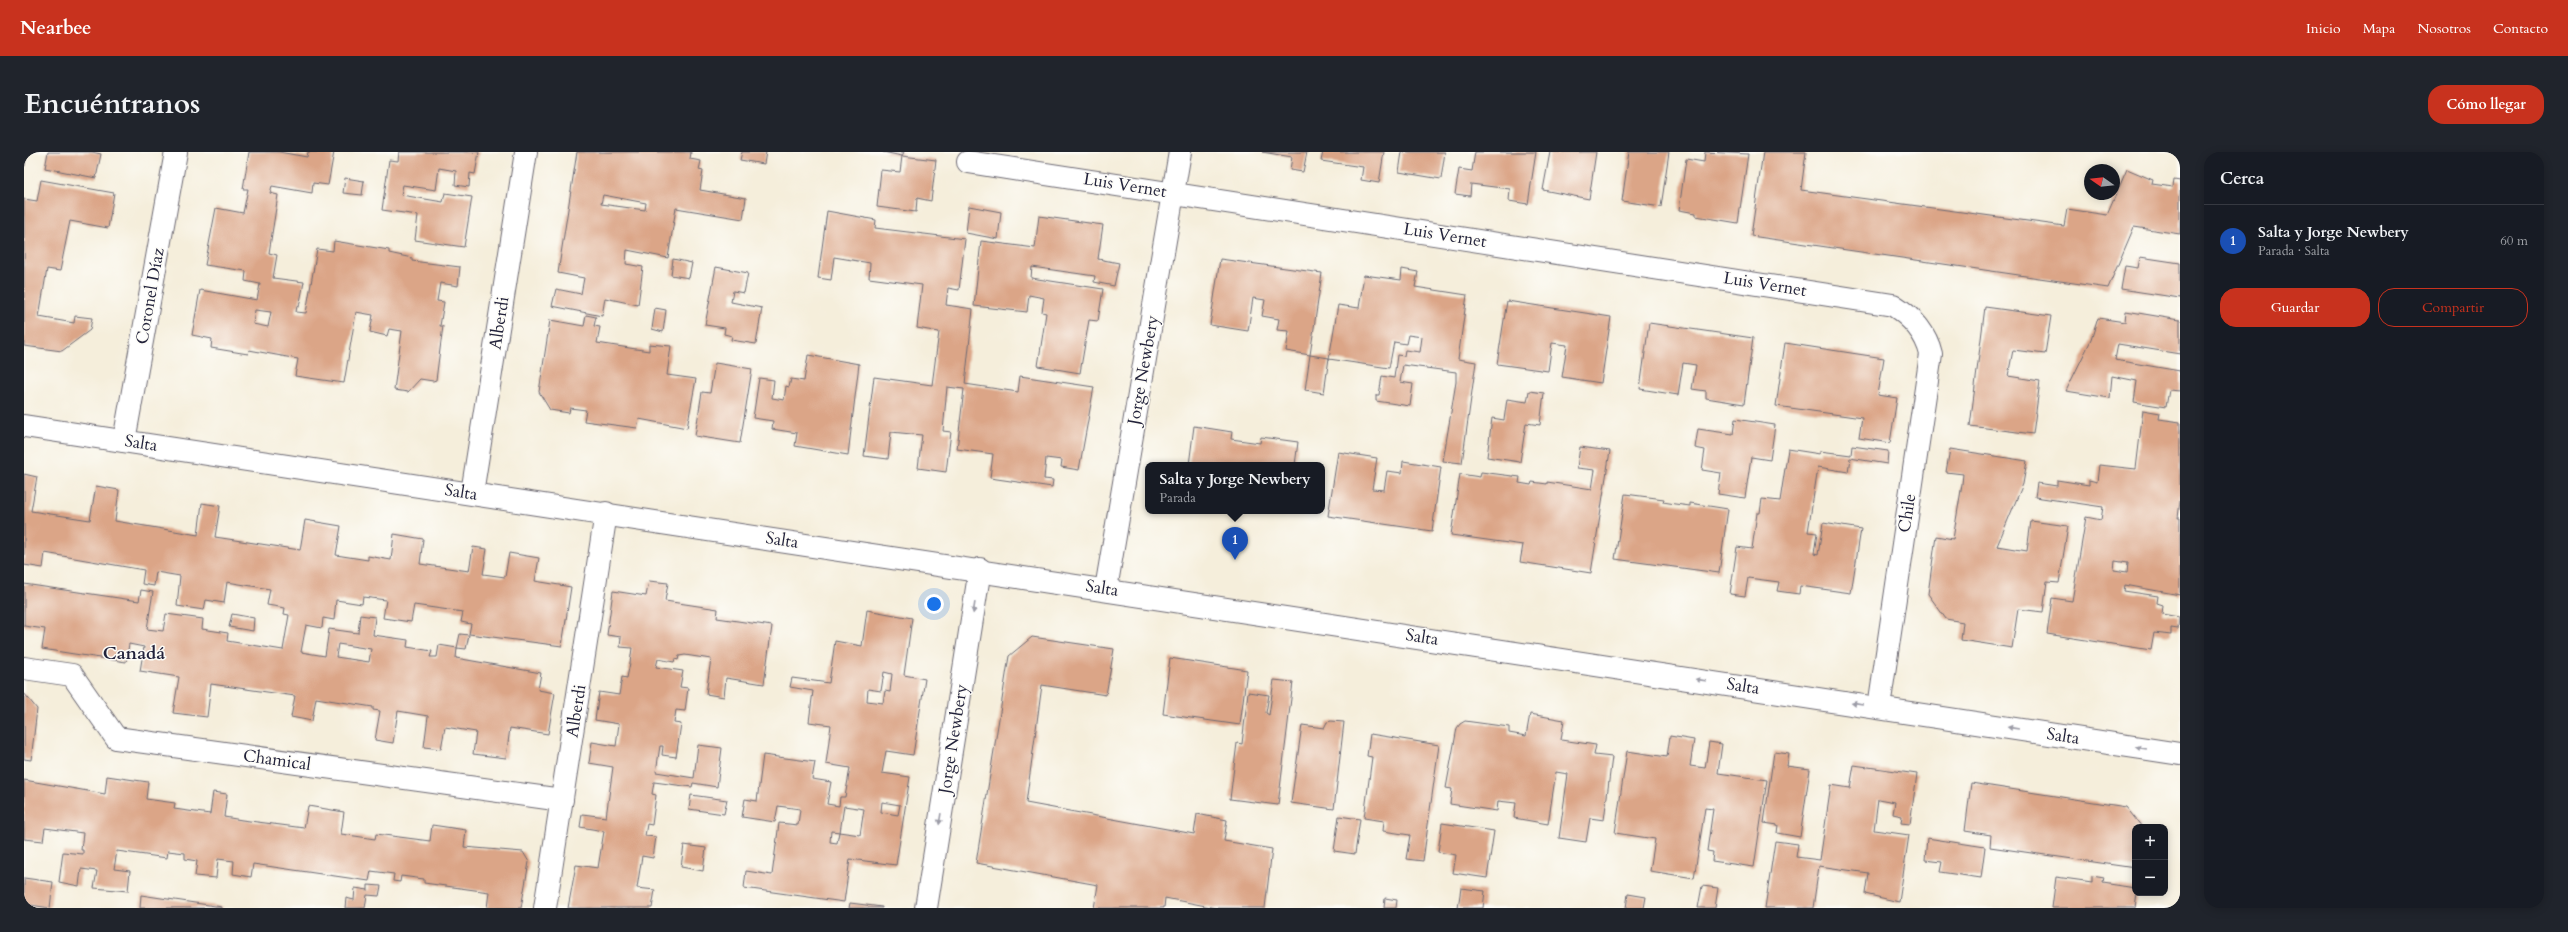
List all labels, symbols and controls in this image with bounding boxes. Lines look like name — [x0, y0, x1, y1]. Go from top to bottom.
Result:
text: Nearbee — [20, 15, 91, 41]
text: Inicio — [2306, 19, 2341, 38]
text: Mapa — [2363, 19, 2395, 38]
text: Nosotros — [2417, 19, 2471, 38]
text: Contacto — [2493, 19, 2548, 38]
text: Encuéntranos — [24, 85, 200, 123]
button: Cómo llegar — [2428, 85, 2544, 124]
north arrow — [2084, 164, 2120, 200]
street label: Luis Vernet — [1082, 167, 1169, 203]
text: Cerca — [2220, 167, 2264, 190]
street label: Luis Vernet — [1402, 217, 1489, 253]
text: Salta y Jorge Newbery — [2258, 222, 2409, 242]
text: 1 — [2230, 232, 2236, 250]
text: 60 m — [2500, 232, 2528, 250]
text: Parada · Salta — [2258, 242, 2330, 260]
street label: Coronel Díaz — [130, 246, 170, 346]
street label: Luis Vernet — [1722, 266, 1809, 302]
button: Guardar — [2220, 288, 2370, 327]
button: Compartir — [2378, 288, 2528, 327]
street label: Alberdi — [483, 295, 515, 351]
street label: Jorge Newbery — [1122, 313, 1164, 430]
street label: Salta — [123, 429, 160, 457]
popup — [1145, 462, 1325, 514]
text: Salta y Jorge Newbery — [1160, 469, 1310, 489]
street label: Salta — [443, 478, 480, 506]
text: Parada — [1160, 489, 1196, 507]
street label: Chile — [1893, 492, 1921, 534]
street label: Salta — [764, 526, 801, 554]
pin: 1 — [1222, 527, 1248, 560]
street label: Salta — [1084, 574, 1121, 602]
your location — [924, 594, 944, 614]
one-way arrow — [971, 602, 977, 614]
street label: Salta — [1404, 623, 1441, 651]
district label: Canadá — [103, 641, 165, 666]
street label: Salta — [1725, 672, 1762, 700]
one-way arrow — [1695, 677, 1707, 683]
street label: Jorge Newbery — [933, 682, 973, 799]
street label: Alberdi — [560, 683, 592, 739]
one-way arrow — [1851, 701, 1863, 707]
street label: Salta — [2045, 722, 2082, 750]
one-way arrow — [2007, 725, 2019, 731]
street label: Chamical — [242, 744, 313, 776]
one-way arrow — [2135, 745, 2148, 751]
one-way arrow — [937, 813, 943, 825]
map controls — [2132, 824, 2168, 896]
button: + — [2132, 824, 2168, 860]
button: − — [2132, 860, 2168, 896]

